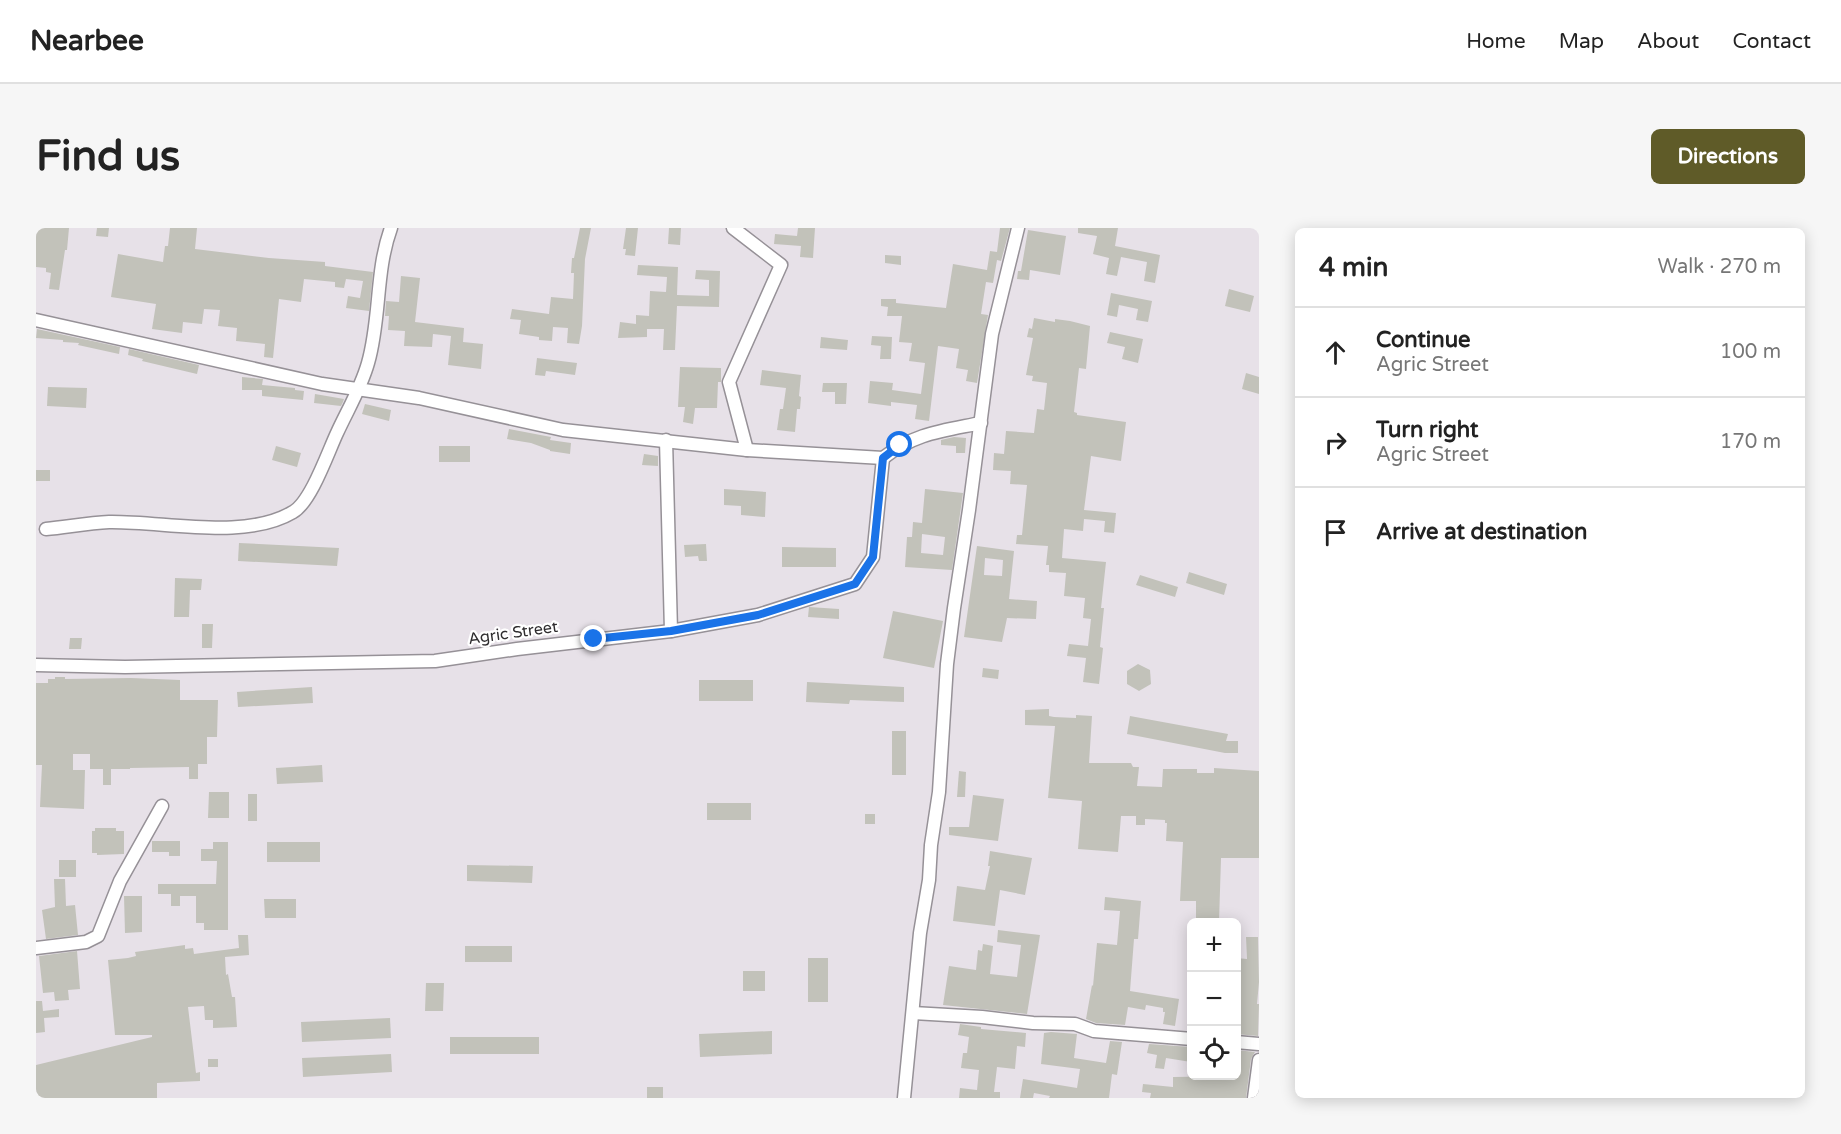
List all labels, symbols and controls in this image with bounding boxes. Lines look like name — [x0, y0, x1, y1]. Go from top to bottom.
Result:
text: Nearbee — [30, 24, 144, 58]
text: Home — [1466, 29, 1526, 54]
text: Map — [1559, 29, 1604, 54]
text: About — [1637, 29, 1699, 54]
text: Contact — [1732, 29, 1811, 54]
button: Directions — [1651, 129, 1805, 184]
text: Find us — [36, 131, 180, 182]
text: 4 min — [1319, 252, 1388, 283]
text: Walk · 270 m — [1658, 255, 1781, 279]
text: Continue — [1376, 327, 1471, 353]
icon: ahead — [1319, 336, 1352, 369]
text: 100 m — [1720, 340, 1781, 364]
text: Agric Street — [1376, 353, 1489, 377]
text: Turn right — [1376, 417, 1478, 443]
icon: right — [1319, 426, 1352, 459]
text: 170 m — [1720, 430, 1781, 454]
route start — [886, 431, 912, 457]
text: Agric Street — [1376, 443, 1489, 467]
icon: arrive — [1319, 516, 1352, 549]
text: Arrive at destination — [1376, 519, 1587, 545]
street label: Agric Street — [467, 617, 559, 649]
route end — [580, 625, 606, 651]
map controls — [1187, 918, 1241, 1080]
button: + — [1187, 918, 1241, 972]
button: − — [1187, 972, 1241, 1026]
button: locate — [1187, 1026, 1241, 1080]

